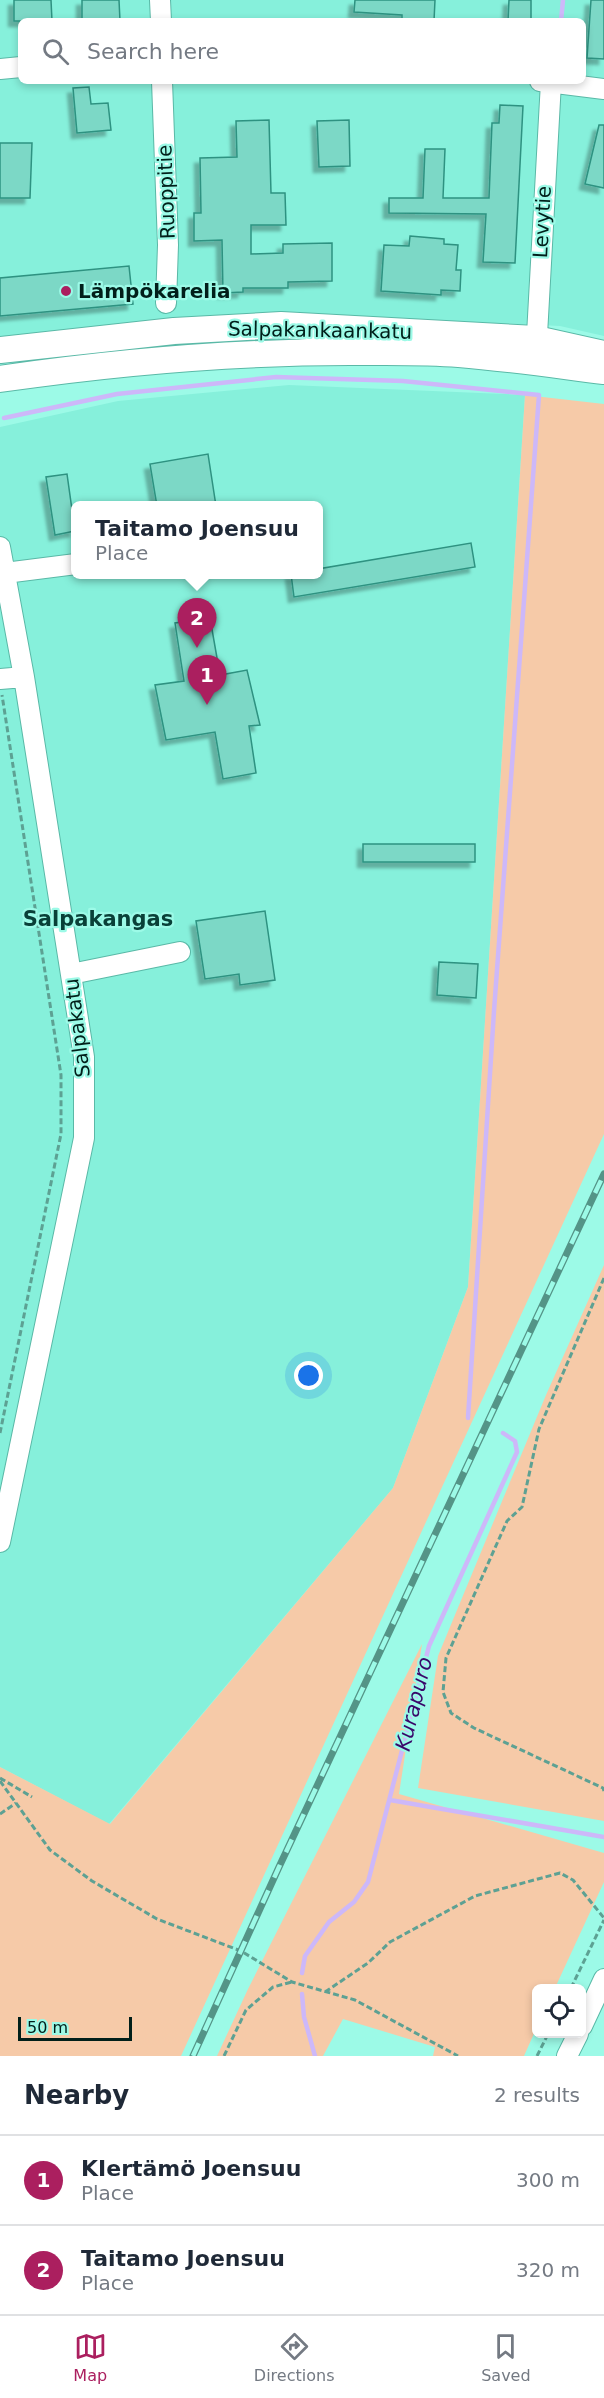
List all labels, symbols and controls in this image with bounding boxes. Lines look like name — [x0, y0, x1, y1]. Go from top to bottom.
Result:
search box — [18, 18, 586, 84]
icon: search — [39, 35, 72, 68]
text: Search here — [87, 39, 219, 64]
street label: Ruoppitie — [152, 144, 180, 240]
street label: Levytie — [528, 185, 556, 259]
place label: Lämpökarelia — [78, 279, 231, 303]
marker: Lämpökarelia — [59, 284, 73, 298]
street label: Salpakankaankatu — [228, 316, 412, 344]
popup — [71, 501, 323, 579]
text: Taitamo Joensuu — [95, 516, 299, 541]
text: Place — [95, 541, 148, 565]
pin: 2 — [178, 598, 216, 648]
pin: 1 — [188, 656, 226, 705]
district label: Salpakangas — [23, 907, 173, 931]
street label: Salpakatu — [59, 977, 95, 1079]
your location — [294, 1361, 323, 1390]
water label: Kurapuro — [391, 1654, 437, 1754]
map controls — [532, 1984, 586, 2038]
button: locate — [532, 1984, 586, 2038]
scale bar — [18, 2014, 132, 2042]
text: 50 m — [27, 2018, 68, 2037]
text: Nearby — [24, 2080, 129, 2110]
text: 2 results — [494, 2083, 580, 2107]
text: KIertämö Joensuu — [81, 2156, 301, 2181]
text: 1 — [37, 2168, 50, 2192]
text: 300 m — [516, 2168, 580, 2192]
text: Place — [81, 2181, 134, 2205]
text: Taitamo Joensuu — [81, 2246, 285, 2271]
text: 2 — [37, 2258, 50, 2282]
text: 320 m — [516, 2258, 580, 2282]
text: Place — [81, 2271, 134, 2295]
tab: Map — [73, 2330, 107, 2385]
tab: Directions — [254, 2330, 334, 2385]
tab: Saved — [481, 2330, 531, 2385]

